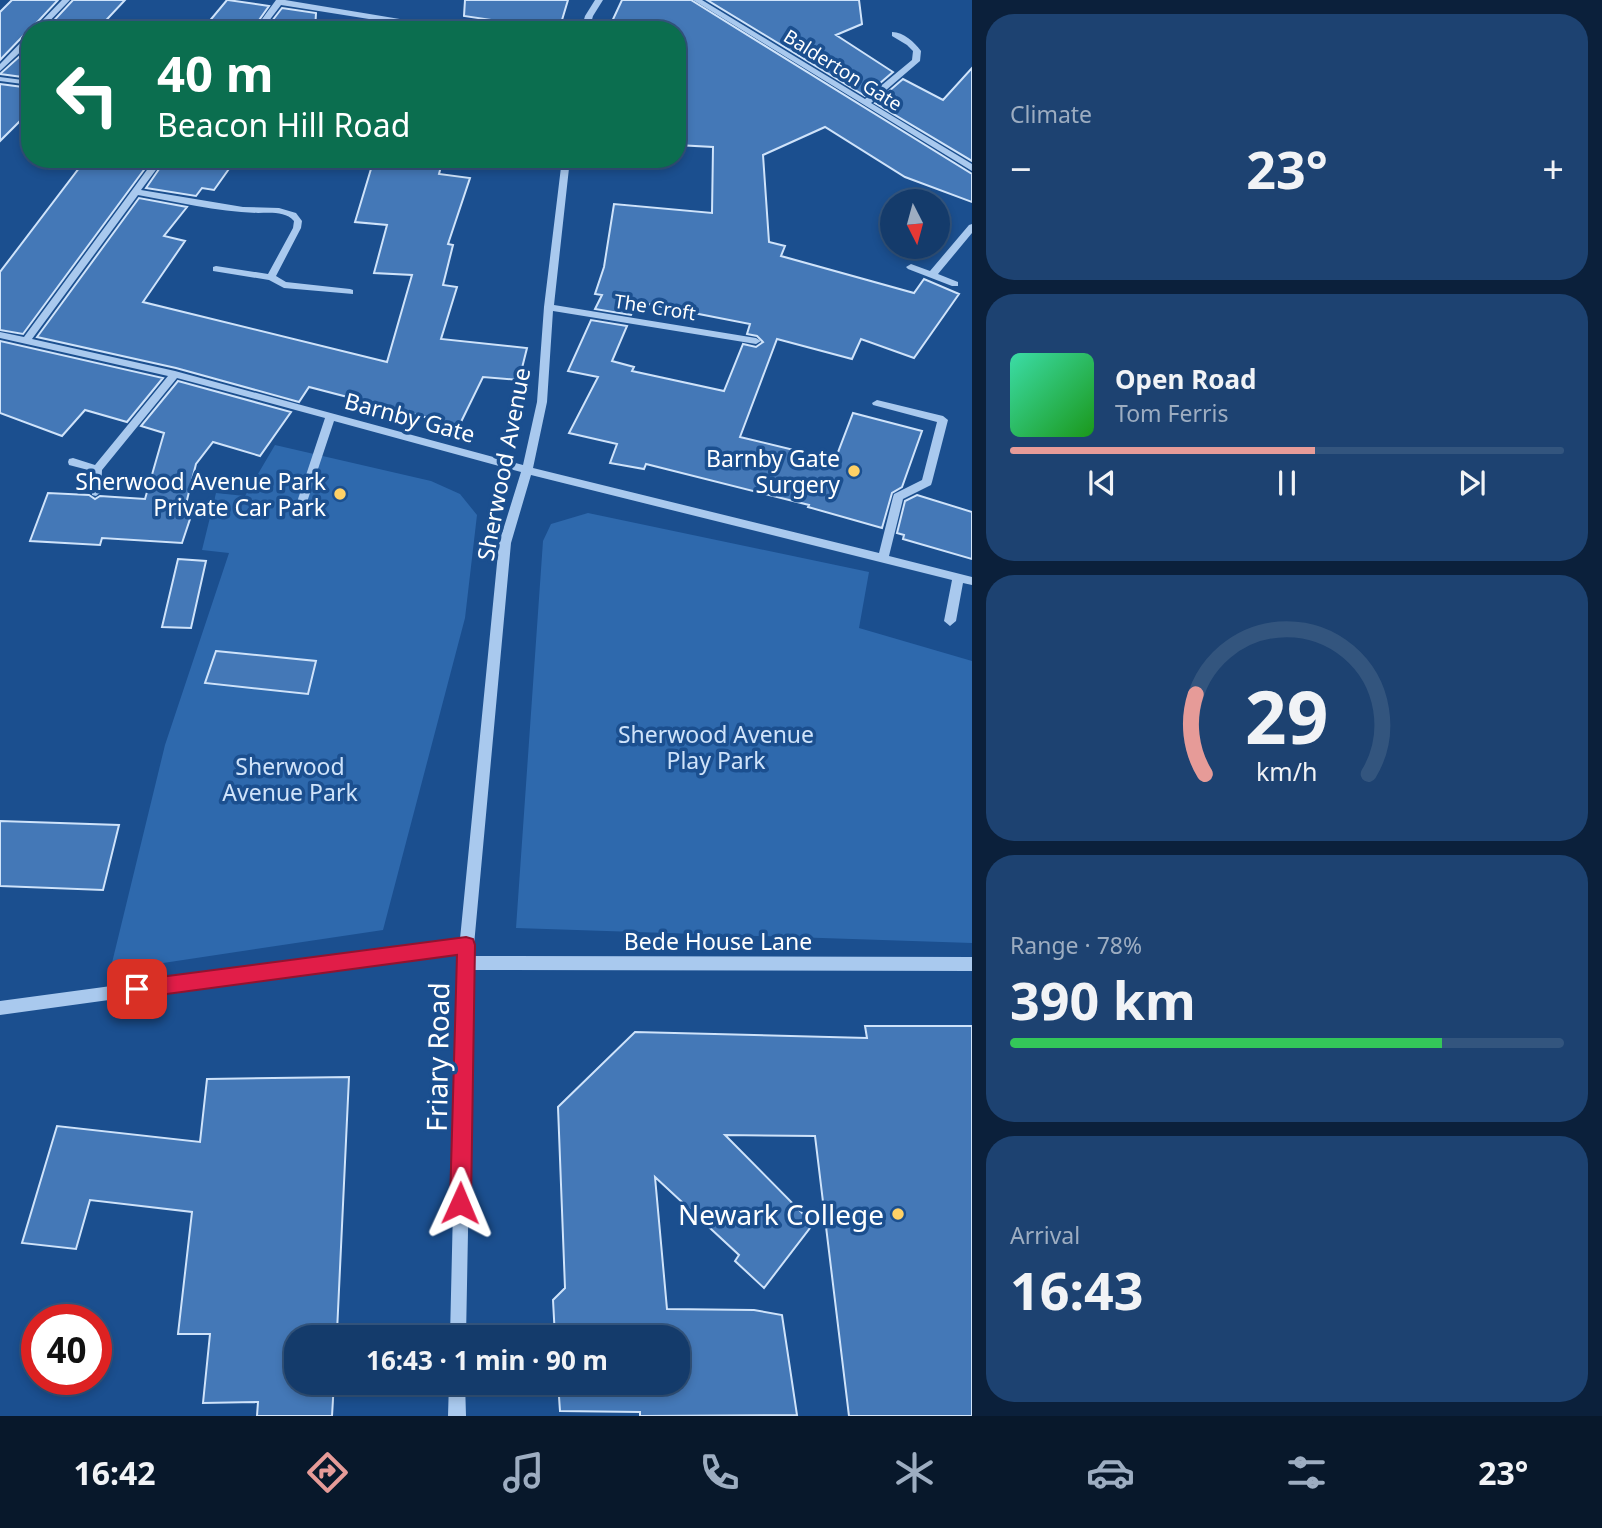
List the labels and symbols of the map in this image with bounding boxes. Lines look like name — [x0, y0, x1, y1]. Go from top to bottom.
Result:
street label: Balderton Gate — [779, 23, 907, 117]
north arrow — [880, 189, 950, 259]
street label: The Croft — [612, 288, 698, 326]
street label: Sherwood Avenue — [469, 365, 537, 563]
street label: Barnby Gate — [341, 384, 479, 450]
place label: Barnby Gate Surgery — [706, 442, 840, 500]
marker: Barnby Gate Surgery — [846, 463, 862, 479]
place label: Sherwood Avenue Park Private Car Park — [75, 465, 327, 523]
marker: Sherwood Avenue Park Private Car Park — [332, 486, 348, 502]
park label: Sherwood Avenue Play Park — [618, 718, 814, 776]
park label: Sherwood Avenue Park — [222, 750, 358, 808]
street label: Bede House Lane — [624, 925, 812, 957]
pin — [107, 959, 167, 1019]
street label: Friary Road — [417, 982, 457, 1132]
position arrow — [423, 1166, 497, 1240]
place label: Newark College — [678, 1195, 884, 1233]
marker: Newark College — [890, 1206, 906, 1222]
speed limit sign: 40 — [21, 1304, 112, 1395]

